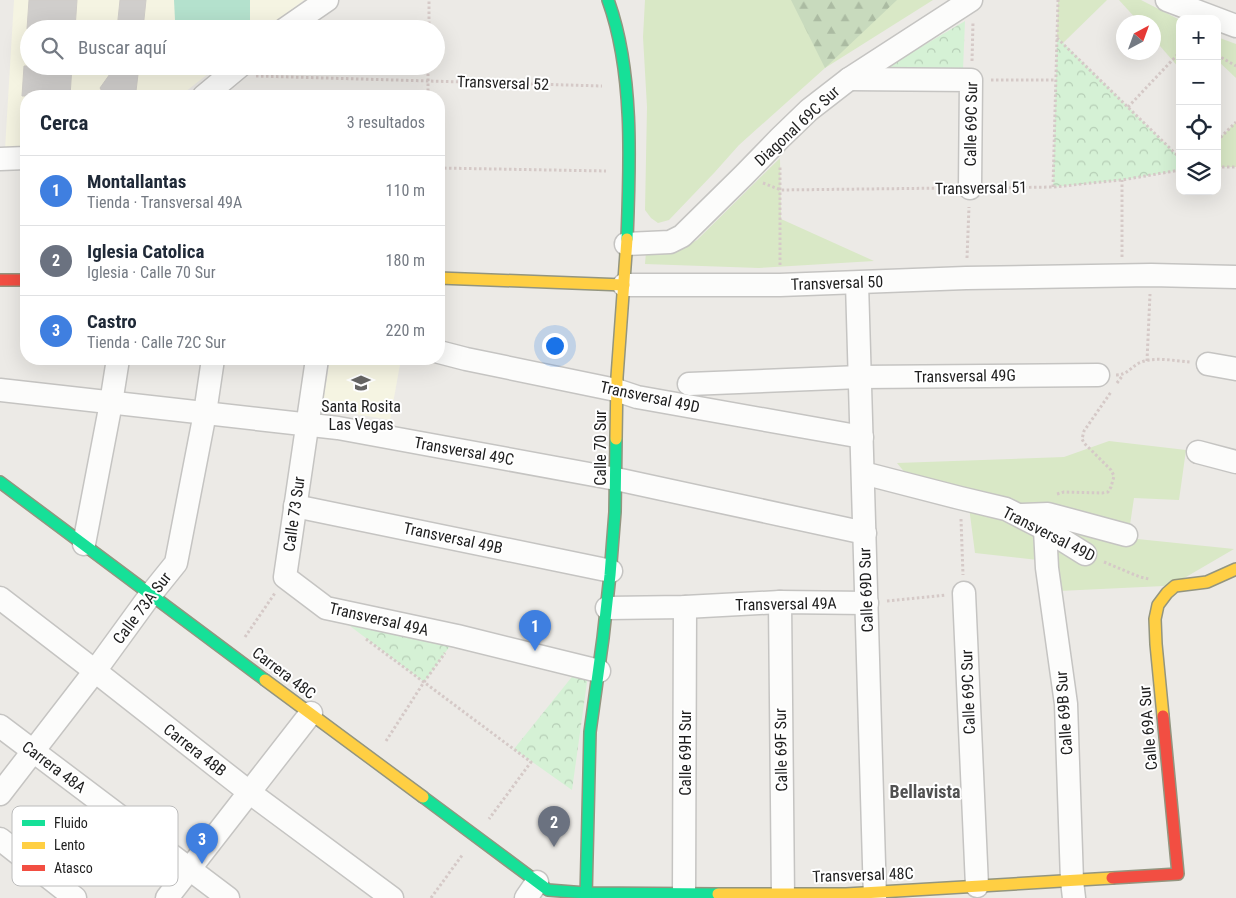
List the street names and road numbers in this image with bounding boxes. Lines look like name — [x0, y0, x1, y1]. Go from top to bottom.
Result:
street label: Transversal 52 — [457, 72, 550, 94]
street label: Calle 69C Sur — [961, 81, 981, 167]
street label: Diagonal 69C Sur — [751, 82, 843, 170]
street label: Transversal 51 — [935, 178, 1027, 198]
street label: Transversal 50 — [791, 272, 883, 294]
street label: Transversal 49G — [914, 366, 1016, 386]
street label: Transversal 49D — [598, 377, 702, 417]
street label: Calle 70 Sur — [591, 410, 610, 486]
street label: Transversal 49C — [412, 433, 516, 469]
street label: Calle 73 Sur — [279, 475, 309, 553]
street label: Transversal 49D — [1000, 503, 1098, 565]
street label: Transversal 49B — [402, 518, 504, 558]
street label: Calle 69D Sur — [855, 547, 877, 633]
street label: Calle 73A Sur — [109, 568, 175, 648]
street label: Transversal 49A — [735, 594, 837, 614]
street label: Transversal 49A — [327, 598, 431, 640]
street label: Carrera 48C — [248, 643, 320, 703]
street label: Calle 69C Sur — [957, 649, 979, 735]
street label: Calle 69B Sur — [1052, 670, 1076, 756]
street label: Calle 69A Sur — [1135, 685, 1161, 771]
street label: Calle 69F Sur — [771, 708, 791, 792]
street label: Calle 69H Sur — [676, 710, 695, 796]
street label: Carrera 48B — [160, 720, 230, 780]
street label: Carrera 48A — [18, 737, 90, 797]
street label: Transversal 48C — [812, 864, 914, 886]

